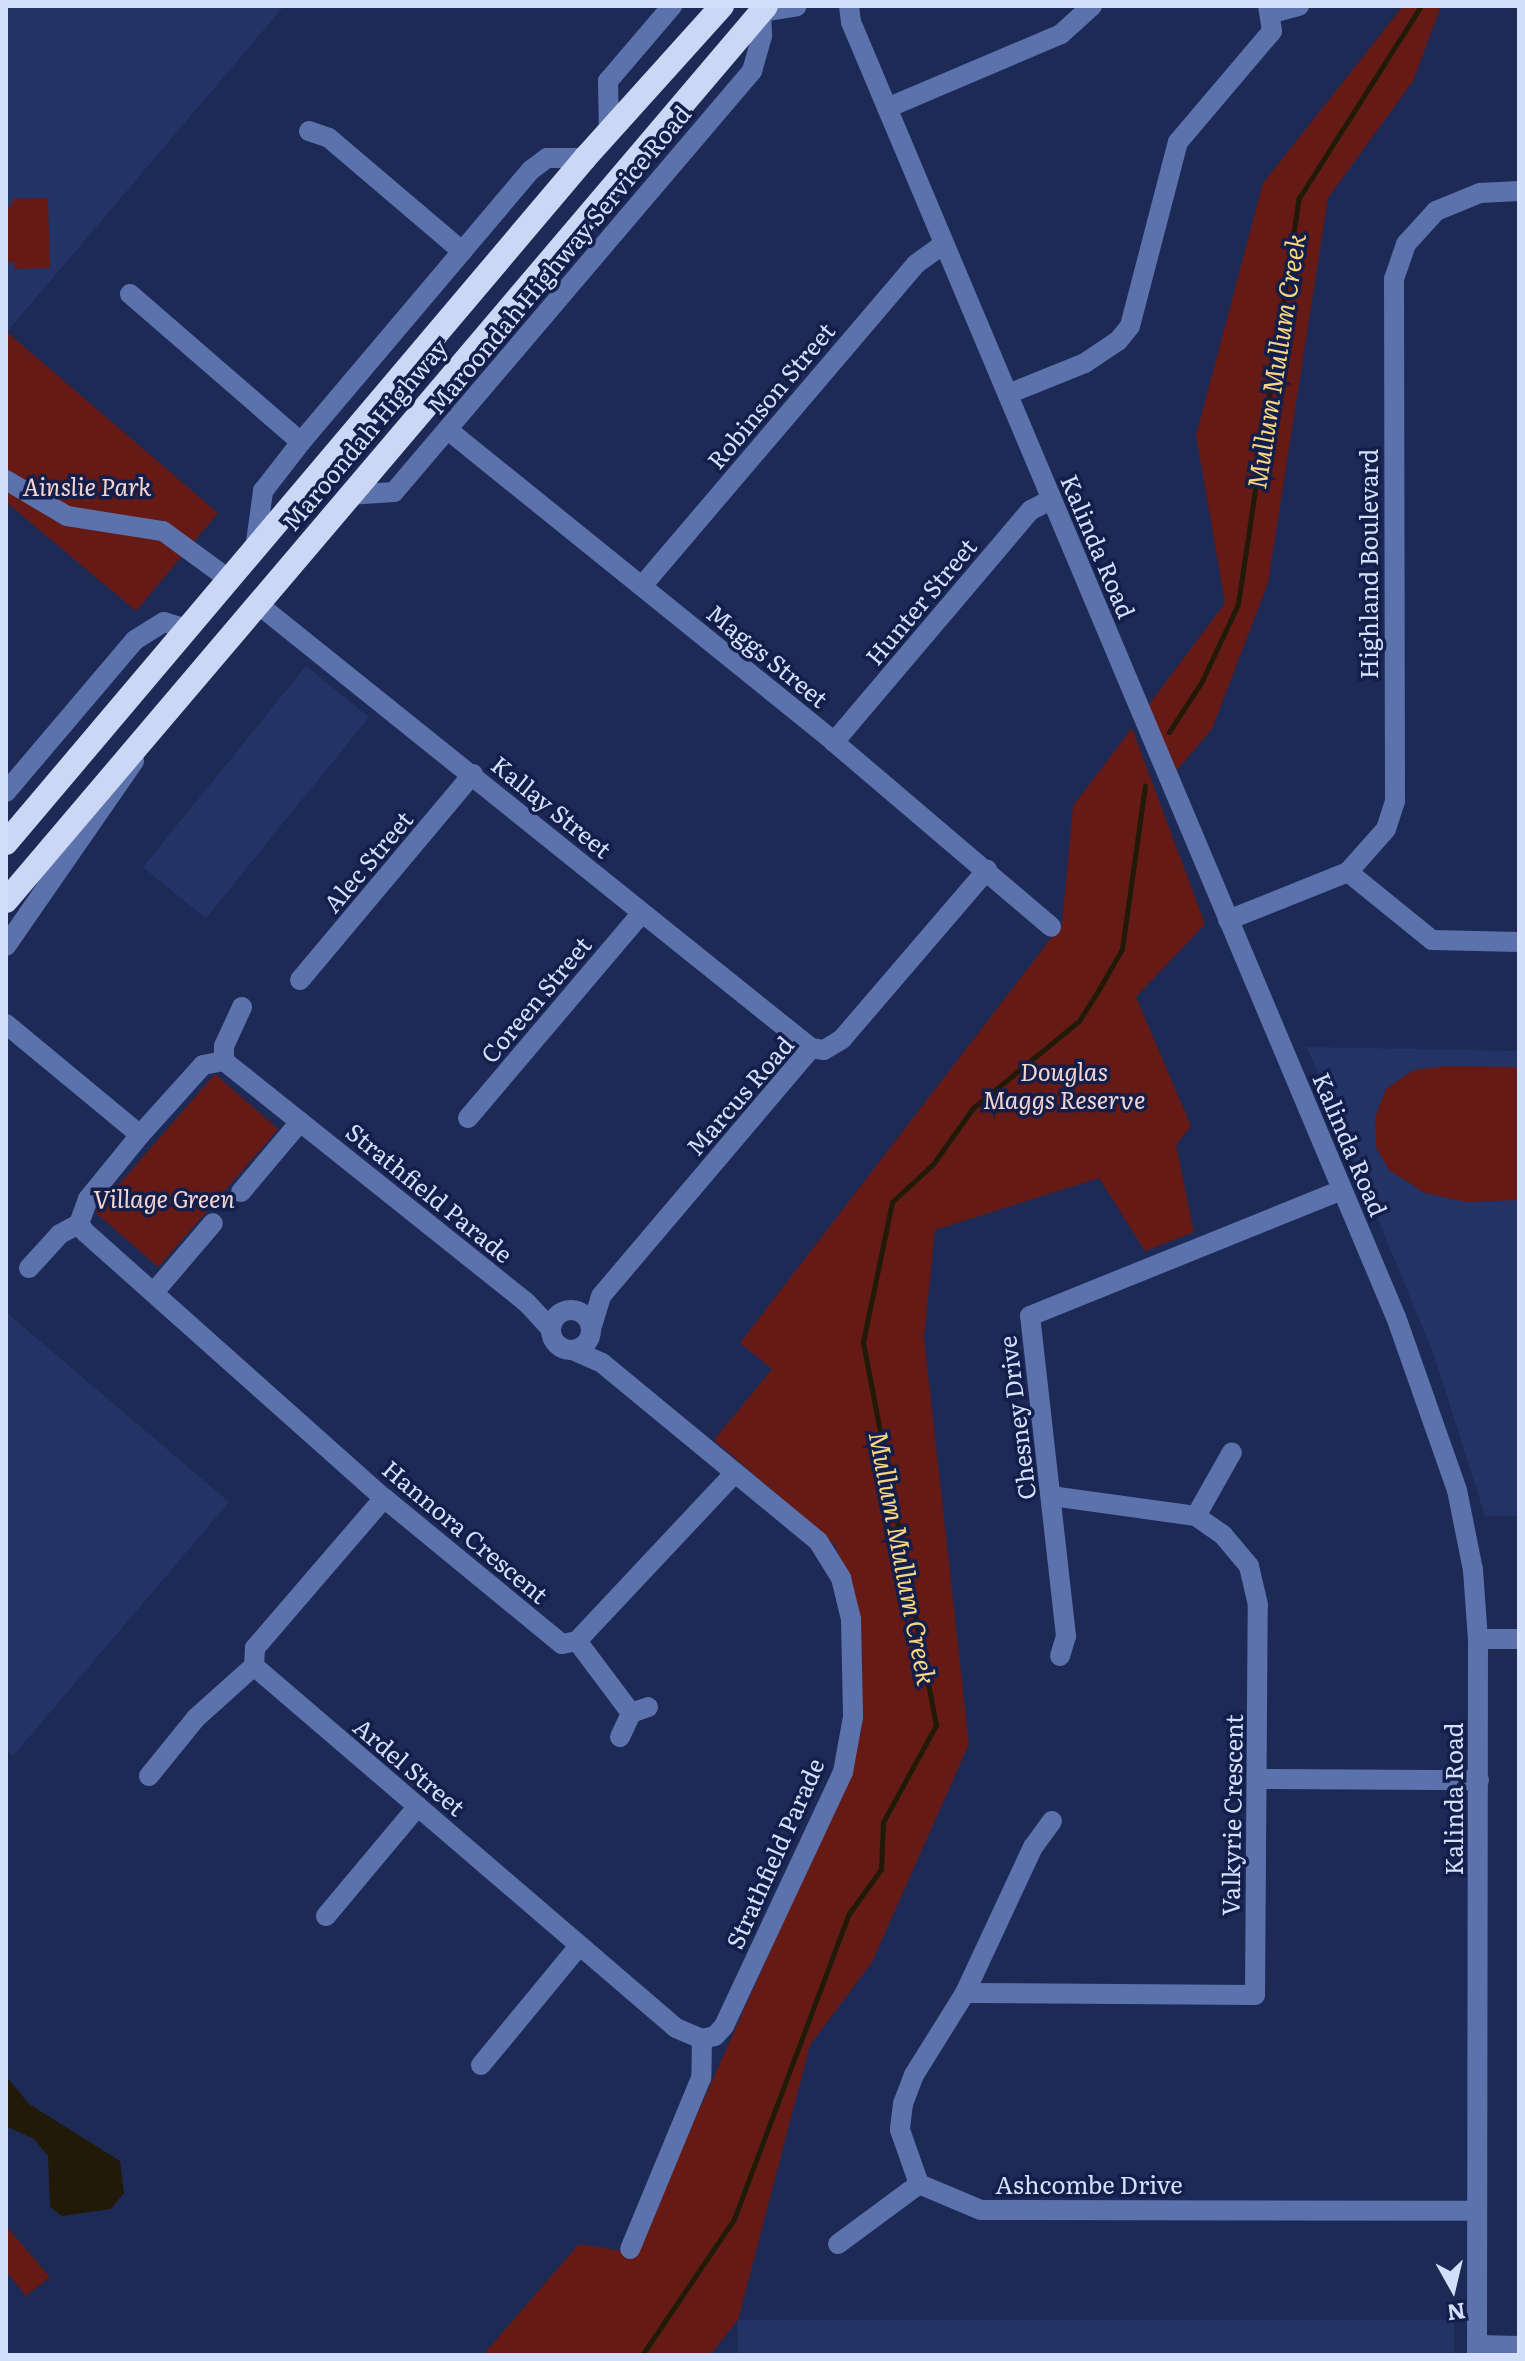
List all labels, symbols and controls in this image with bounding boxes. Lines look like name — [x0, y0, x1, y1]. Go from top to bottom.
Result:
street label: Maroondah Highway Service Road — [420, 99, 696, 419]
water label: Mullum Mullum Creek — [1239, 231, 1311, 491]
street label: Robinson Street — [700, 316, 840, 474]
street label: Maroondah Highway — [275, 332, 453, 536]
street label: Highland Boulevard — [1354, 449, 1382, 679]
street label: Kalinda Road — [1056, 470, 1142, 622]
park label: Ainslie Park — [22, 472, 152, 500]
street label: Hunter Street — [859, 532, 981, 670]
street label: Maggs Street — [702, 598, 834, 712]
street label: Kallay Street — [486, 749, 618, 863]
street label: Alec Street — [316, 805, 418, 917]
street label: Coreen Street — [474, 930, 596, 1068]
street label: Marcus Road — [679, 1030, 799, 1160]
park label: Douglas Maggs Reserve — [983, 1057, 1145, 1113]
street label: Kalinda Road — [1308, 1068, 1394, 1220]
street label: Strathfield Parade — [341, 1116, 519, 1268]
park label: Village Green — [93, 1184, 235, 1212]
street label: Chesney Drive — [992, 1334, 1040, 1502]
water label: Mullum Mullum Creek — [864, 1428, 944, 1688]
street label: Hannora Crescent — [377, 1453, 555, 1609]
street label: Ardel Street — [349, 1711, 471, 1821]
street label: Valkyrie Crescent — [1215, 1714, 1247, 1916]
street label: Kalinda Road — [1439, 1722, 1467, 1876]
street label: Strathfield Parade — [719, 1753, 829, 1953]
street label: Ashcombe Drive — [995, 2170, 1183, 2198]
north arrow — [1413, 2249, 1493, 2329]
text: N — [1445, 2296, 1468, 2331]

